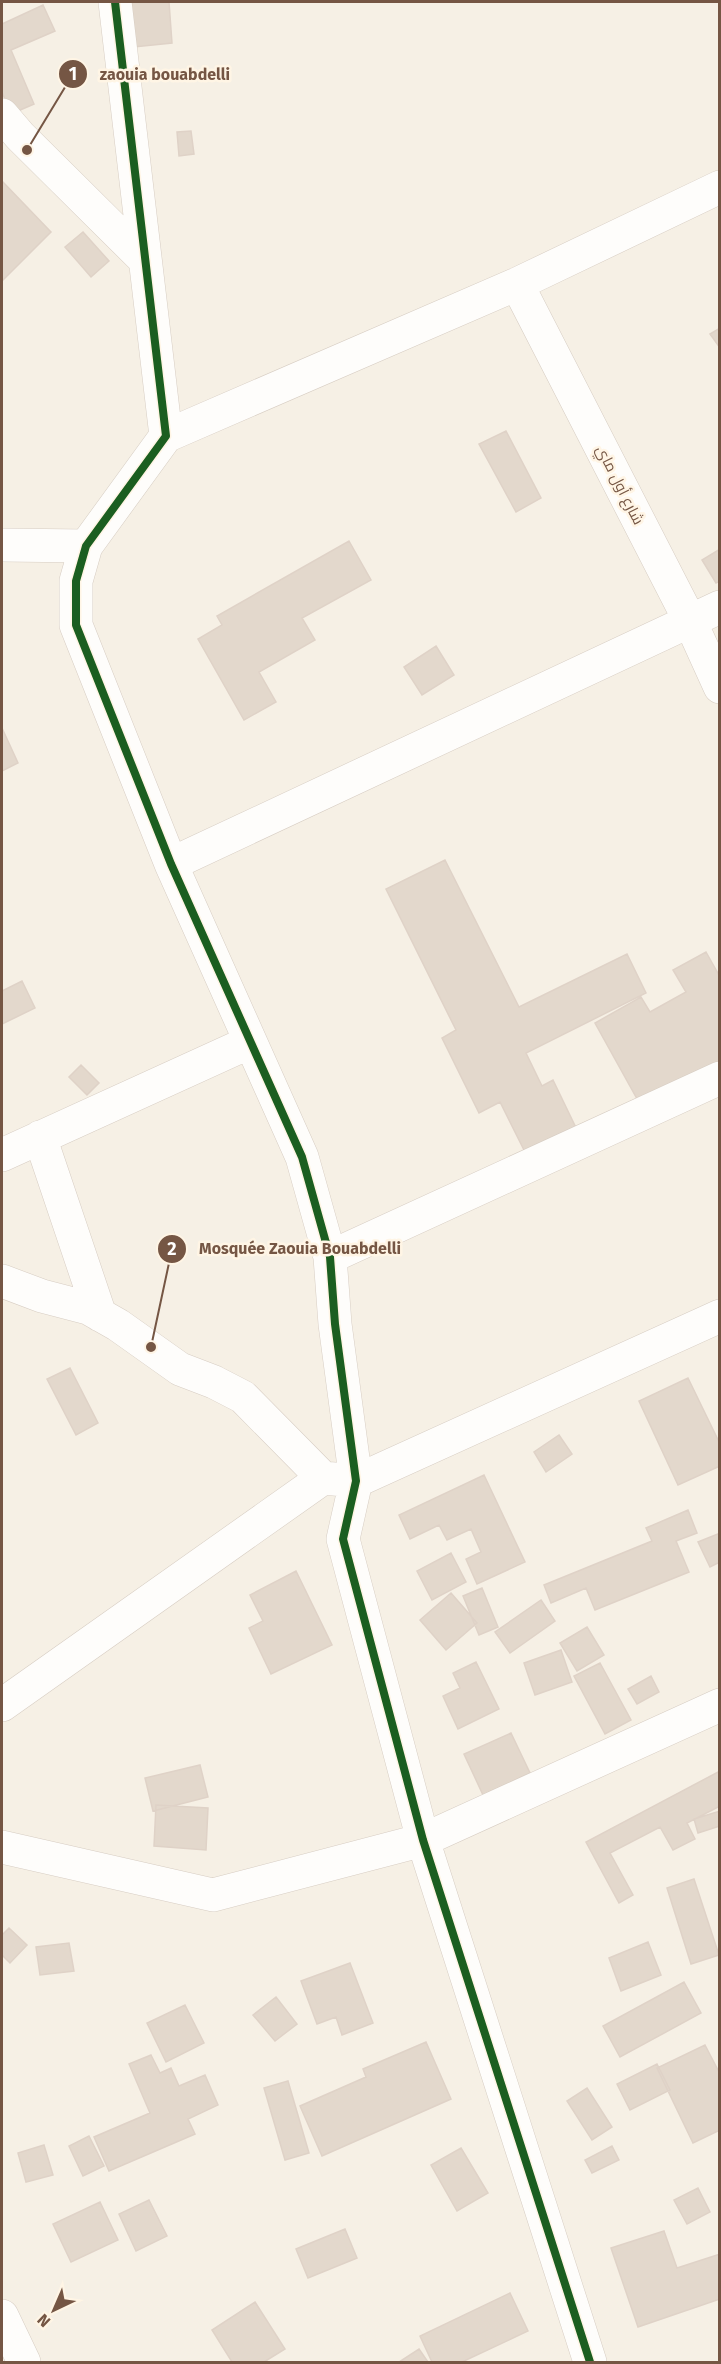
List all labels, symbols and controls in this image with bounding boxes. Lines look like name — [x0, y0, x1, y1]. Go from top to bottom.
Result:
callout: zaouia bouabdelli — [58, 57, 242, 91]
text: 1 — [69, 63, 77, 85]
text: zaouia bouabdelli — [100, 65, 230, 84]
street label: شارع أول ماي — [590, 442, 649, 529]
callout: Mosquée Zaouia Bouabdelli — [157, 1232, 413, 1266]
text: 2 — [167, 1238, 177, 1260]
text: Mosquée Zaouia Bouabdelli — [199, 1239, 401, 1258]
north arrow — [24, 2280, 84, 2340]
text: N — [34, 2310, 54, 2331]

